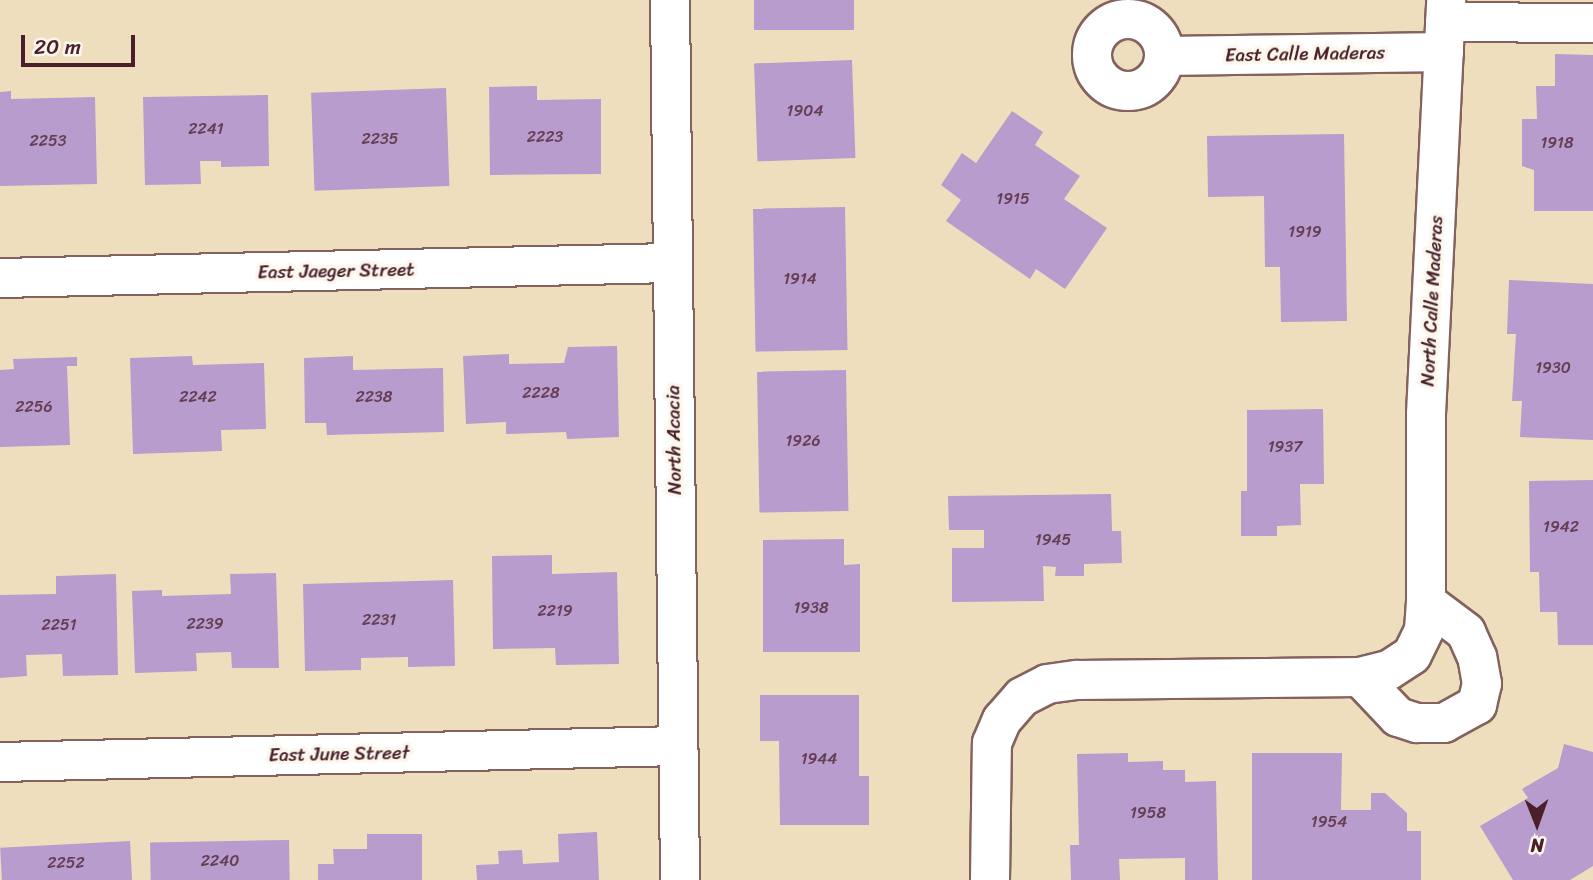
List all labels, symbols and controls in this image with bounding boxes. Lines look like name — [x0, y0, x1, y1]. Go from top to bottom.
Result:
scale bar — [24, 21, 138, 65]
text: 20 m — [34, 28, 81, 66]
street label: East Calle Maderas — [1225, 41, 1385, 67]
house number: 1904 — [787, 101, 823, 121]
house number: 2241 — [188, 119, 224, 139]
house number: 2223 — [527, 127, 563, 147]
house number: 2235 — [361, 129, 399, 149]
house number: 2253 — [29, 131, 67, 151]
house number: 1918 — [1540, 133, 1574, 153]
house number: 1915 — [996, 189, 1030, 209]
street label: North Calle Maderas — [1416, 215, 1448, 387]
house number: 1919 — [1288, 222, 1322, 242]
street label: East Jaeger Street — [257, 258, 415, 284]
house number: 1914 — [783, 269, 817, 289]
house number: 1930 — [1535, 358, 1571, 378]
house number: 2228 — [522, 383, 560, 403]
street label: North Acacia — [662, 385, 686, 495]
house number: 2242 — [179, 387, 217, 407]
house number: 2238 — [356, 387, 392, 407]
house number: 2256 — [15, 397, 53, 417]
house number: 1926 — [785, 431, 821, 451]
house number: 1937 — [1268, 437, 1302, 457]
house number: 1942 — [1543, 517, 1579, 537]
house number: 1945 — [1035, 530, 1071, 550]
house number: 1938 — [793, 598, 829, 618]
house number: 2219 — [537, 601, 573, 621]
house number: 2231 — [362, 610, 396, 630]
house number: 2239 — [186, 614, 224, 634]
house number: 2251 — [41, 615, 77, 635]
street label: East June Street — [268, 741, 410, 767]
house number: 1944 — [801, 749, 837, 769]
north arrow — [1502, 789, 1572, 859]
house number: 1958 — [1130, 803, 1166, 823]
house number: 1954 — [1311, 812, 1347, 832]
text: N — [1531, 829, 1544, 862]
house number: 2240 — [201, 851, 239, 871]
house number: 2252 — [47, 853, 85, 873]

